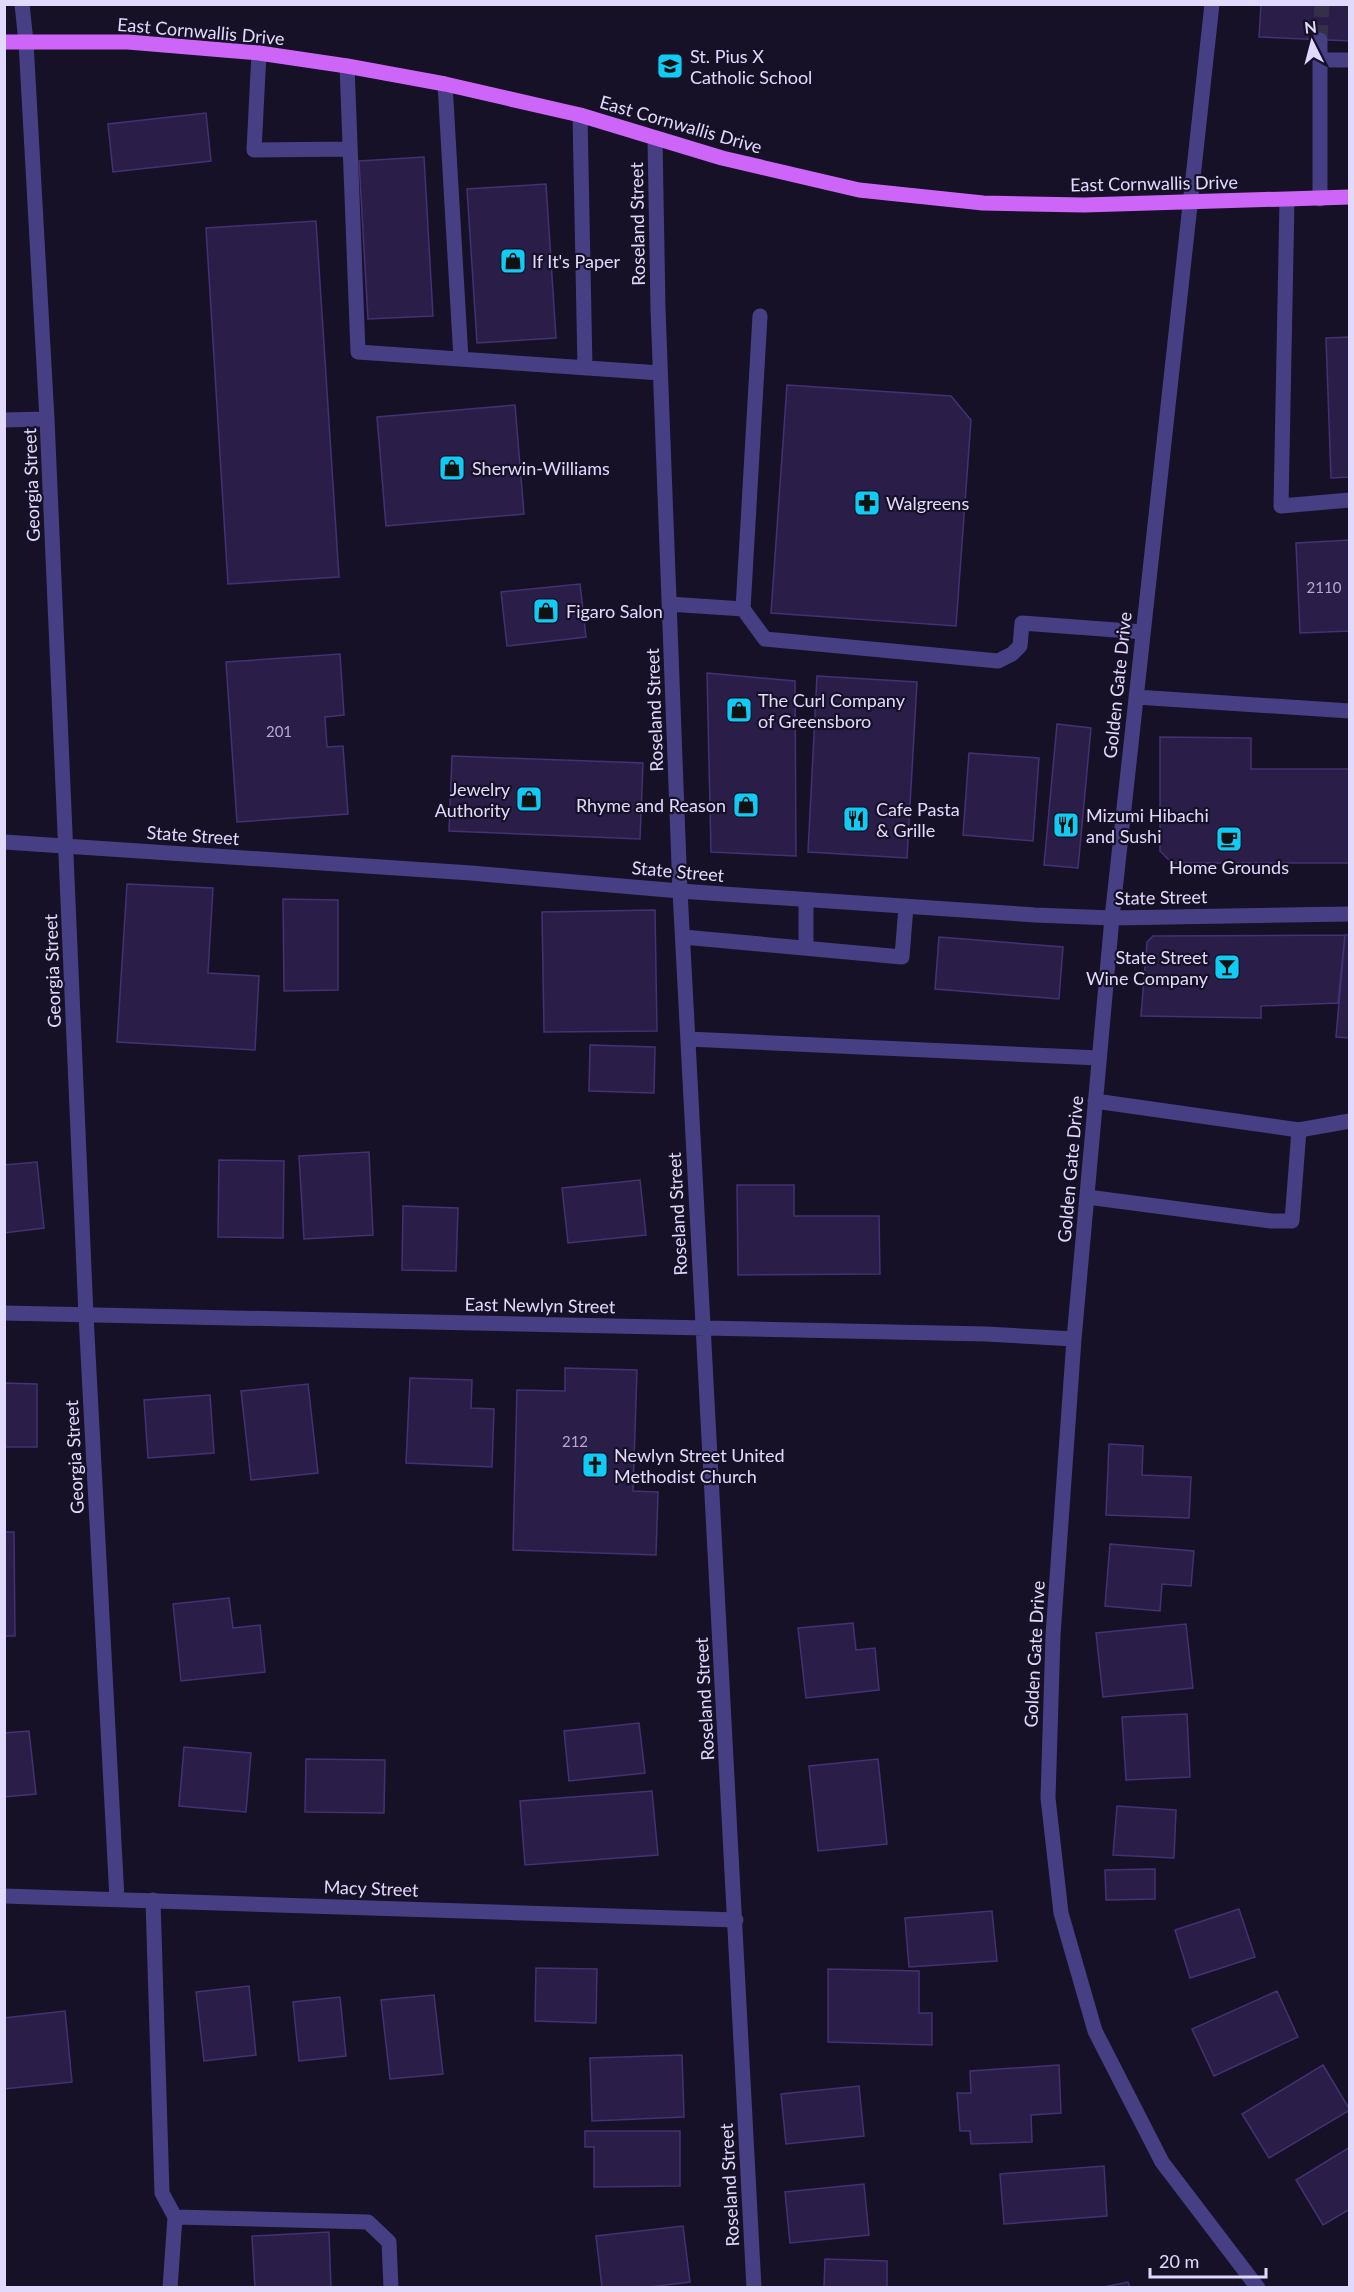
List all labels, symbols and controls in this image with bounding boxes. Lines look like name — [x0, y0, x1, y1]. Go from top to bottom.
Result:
north arrow — [1282, 12, 1342, 72]
street label: East Cornwallis Drive — [116, 13, 286, 49]
text: N — [1303, 16, 1318, 37]
place label: St. Pius X Catholic School — [690, 45, 812, 88]
school or university icon: St. Pius X Catholic School — [655, 51, 685, 81]
street label: East Cornwallis Drive — [597, 90, 765, 158]
street label: Roseland Street — [625, 162, 649, 286]
street label: East Cornwallis Drive — [1070, 171, 1238, 195]
shop icon: If It's Paper — [498, 246, 528, 276]
place label: If It's Paper — [532, 250, 621, 272]
street label: Georgia Street — [18, 427, 44, 542]
shop icon: Sherwin-Williams — [437, 453, 467, 483]
place label: Sherwin-Williams — [472, 457, 610, 479]
pharmacy icon: Walgreens — [852, 488, 882, 518]
place label: Walgreens — [886, 492, 969, 514]
house number: 2110 — [1307, 578, 1342, 596]
shop icon: Figaro Salon — [531, 596, 561, 626]
place label: Figaro Salon — [566, 600, 663, 622]
street label: Golden Gate Drive — [1098, 611, 1136, 759]
street label: Roseland Street — [641, 647, 667, 772]
place label: The Curl Company of Greensboro — [758, 689, 906, 732]
shop icon: The Curl Company of Greensboro — [724, 695, 754, 725]
house number: 201 — [266, 722, 292, 740]
place label: Jewelry Authority — [435, 778, 511, 821]
shop icon: Jewelry Authority — [514, 784, 544, 814]
shop icon: Rhyme and Reason — [731, 790, 761, 820]
place label: Rhyme and Reason — [576, 794, 726, 816]
place label: Cafe Pasta & Grille — [876, 798, 960, 841]
restaurant icon: Cafe Pasta & Grille — [841, 804, 871, 834]
place label: Mizumi Hibachi and Sushi — [1086, 804, 1209, 847]
restaurant icon: Mizumi Hibachi and Sushi — [1051, 810, 1081, 840]
street label: State Street — [146, 821, 240, 849]
cafe icon: Home Grounds — [1214, 824, 1244, 854]
street label: State Street — [631, 856, 726, 886]
place label: Home Grounds — [1169, 856, 1289, 878]
street label: State Street — [1115, 885, 1208, 909]
street label: Georgia Street — [39, 913, 65, 1028]
place label: State Street Wine Company — [1086, 946, 1209, 989]
bar icon: State Street Wine Company — [1212, 952, 1242, 982]
street label: Golden Gate Drive — [1053, 1095, 1087, 1243]
street label: Roseland Street — [663, 1151, 691, 1276]
street label: East Newlyn Street — [464, 1293, 616, 1317]
street label: Georgia Street — [60, 1399, 88, 1514]
house number: 212 — [562, 1432, 588, 1450]
place label: Newlyn Street United Methodist Church — [614, 1444, 785, 1487]
church icon: Newlyn Street United Methodist Church — [580, 1450, 610, 1480]
street label: Golden Gate Drive — [1019, 1580, 1049, 1728]
street label: Roseland Street — [690, 1636, 718, 1761]
street label: Macy Street — [323, 1875, 419, 1901]
street label: Roseland Street — [715, 2122, 743, 2247]
scale bar — [1150, 2241, 1266, 2279]
text: 20 m — [1159, 2250, 1199, 2272]

